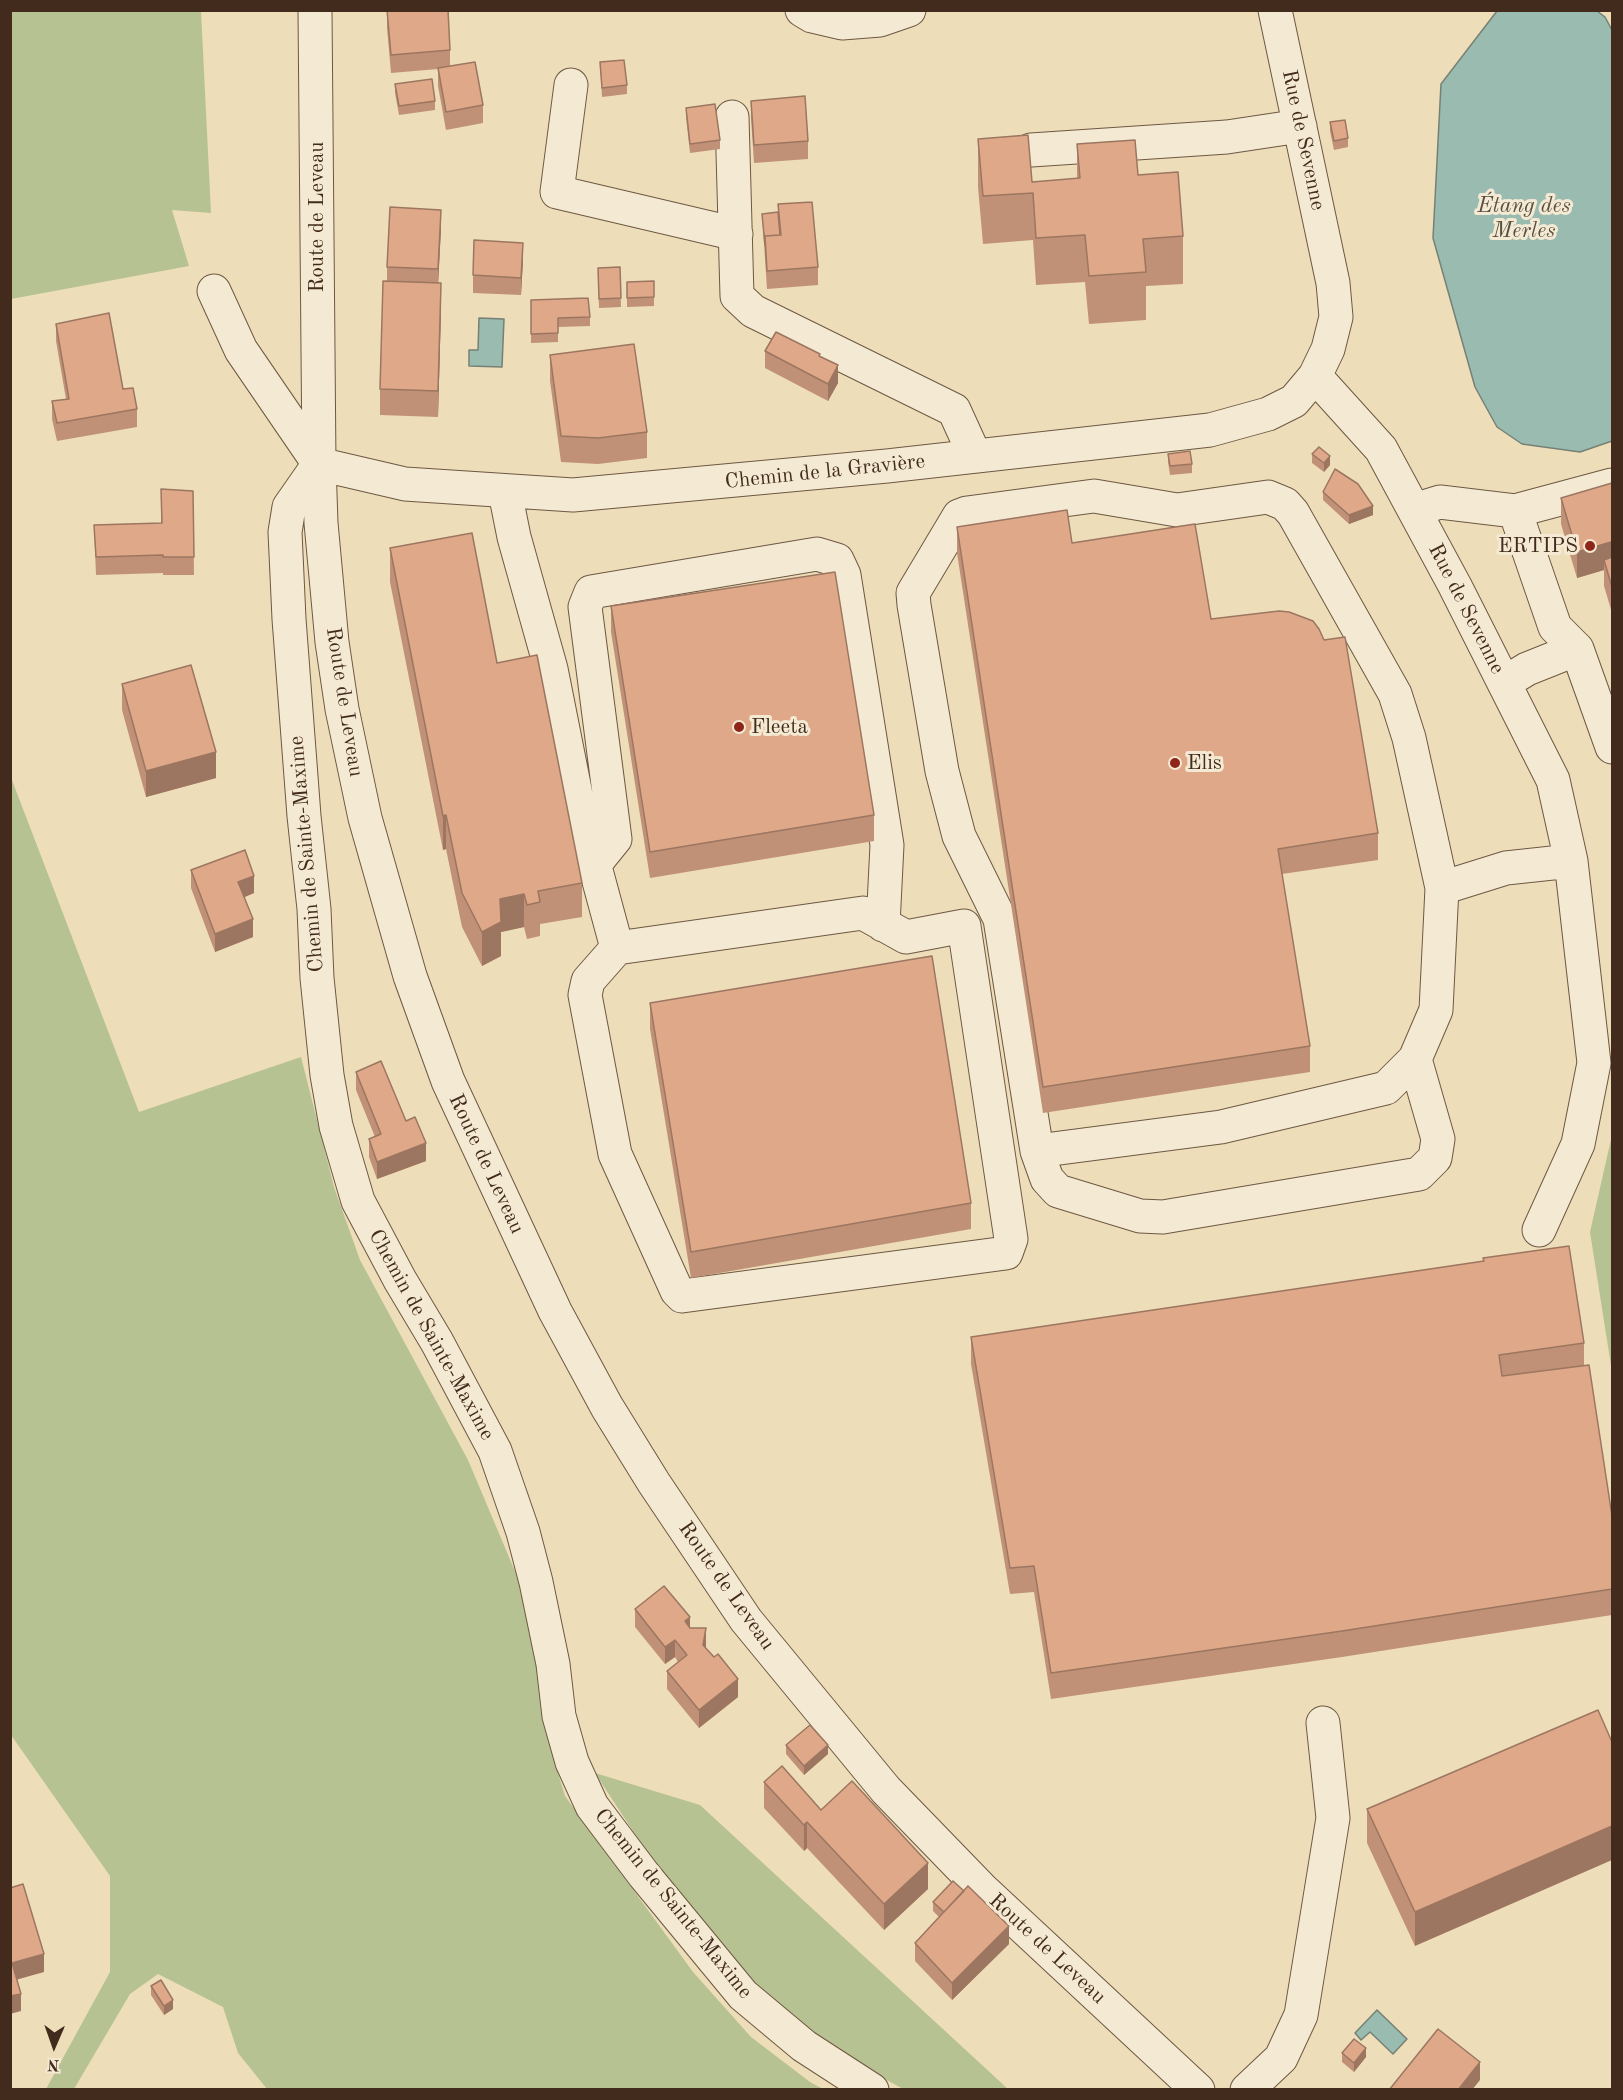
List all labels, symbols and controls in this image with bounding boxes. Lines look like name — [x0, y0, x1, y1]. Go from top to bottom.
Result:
street label: Rue de Sevenne — [1276, 67, 1330, 213]
street label: Route de Leveau — [304, 141, 330, 293]
water label: Étang des Merles — [1477, 193, 1571, 244]
street label: Chemin de la Gravière — [724, 449, 926, 495]
place label: ERTIPS — [1498, 533, 1578, 559]
marker: ERTIPS — [1583, 539, 1597, 553]
street label: Rue de Sevenne — [1422, 540, 1510, 678]
street label: Route de Leveau — [320, 625, 368, 779]
place label: Fleeta — [751, 714, 808, 740]
marker: Fleeta — [732, 720, 746, 734]
street label: Chemin de Sainte-Maxime — [284, 735, 330, 973]
place label: Elis — [1187, 750, 1222, 776]
marker: Elis — [1168, 756, 1182, 770]
street label: Route de Leveau — [443, 1090, 529, 1238]
street label: Chemin de Sainte-Maxime — [362, 1225, 500, 1445]
street label: Route de Leveau — [672, 1517, 780, 1655]
street label: Chemin de Sainte-Maxime — [589, 1804, 757, 2004]
street label: Route de Leveau — [983, 1888, 1111, 2010]
north arrow — [24, 2016, 84, 2076]
text: N — [47, 2056, 60, 2072]

